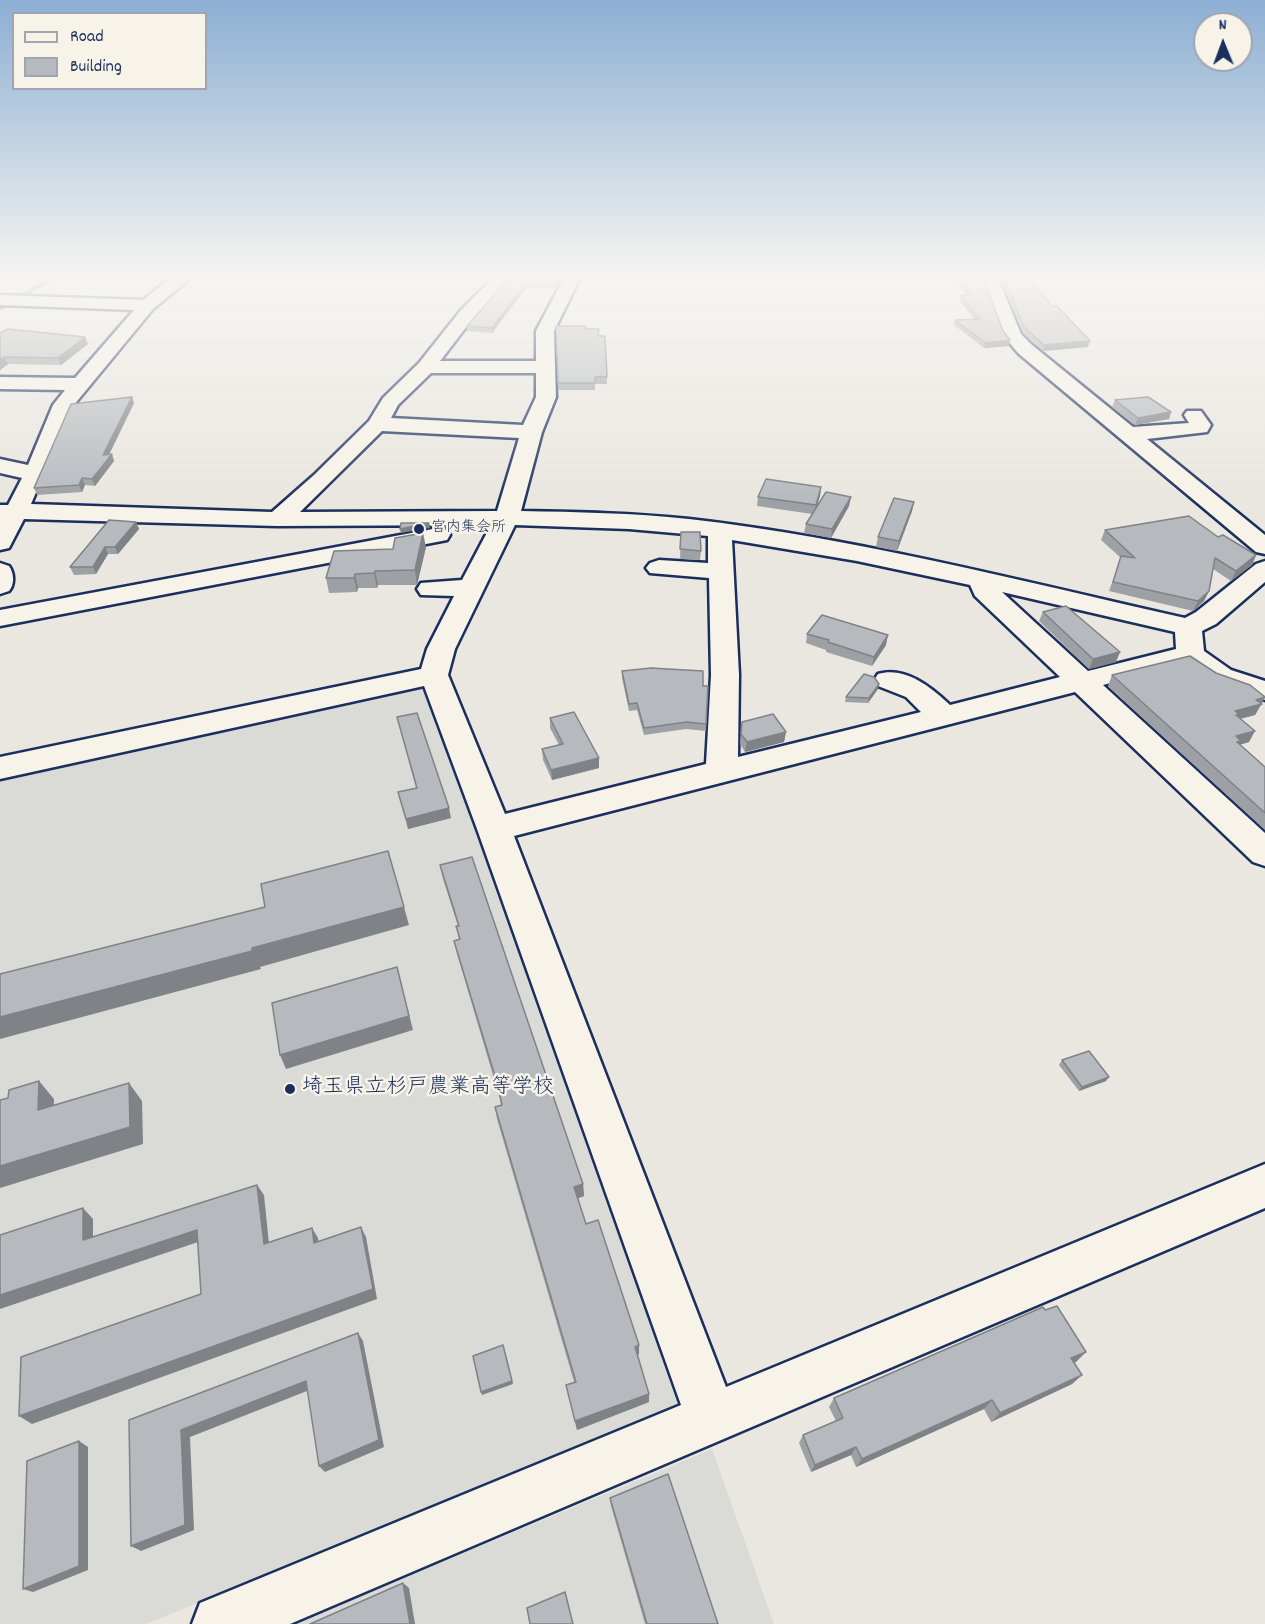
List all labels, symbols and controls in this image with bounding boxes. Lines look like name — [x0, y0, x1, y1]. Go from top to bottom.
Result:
legend — [12, 12, 207, 90]
north arrow — [1193, 12, 1253, 72]
text: N — [1219, 14, 1227, 37]
text: Road — [70, 25, 104, 50]
text: Building — [70, 55, 122, 80]
place label: 宮内集会所 — [431, 520, 506, 538]
marker: 宮内集会所 — [412, 522, 426, 536]
place label: 埼玉県立杉戸農業高等学校 — [302, 1076, 554, 1102]
marker: 埼玉県立杉戸農業高等学校 — [283, 1082, 297, 1096]

